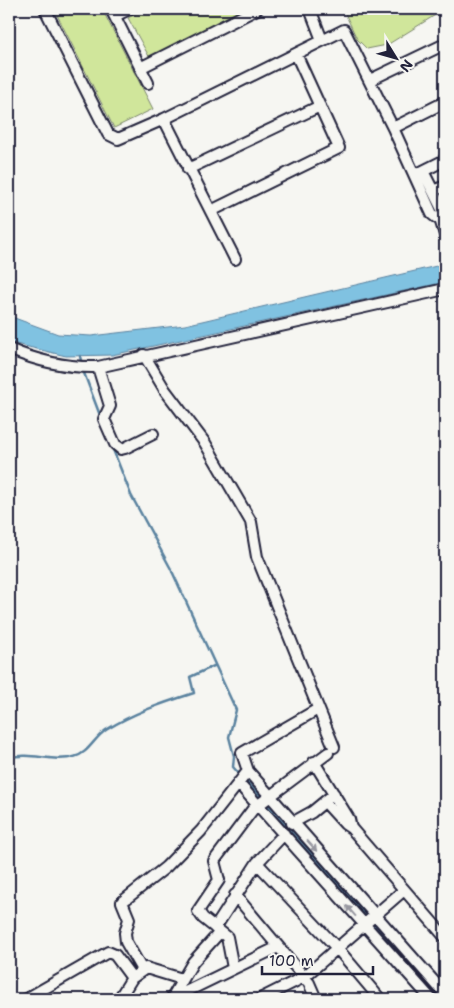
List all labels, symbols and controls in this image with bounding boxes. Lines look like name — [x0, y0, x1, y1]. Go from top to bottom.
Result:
north arrow — [372, 32, 422, 82]
text: N — [396, 56, 417, 76]
one-way arrow — [306, 839, 318, 851]
one-way arrow — [345, 906, 357, 918]
scale bar — [262, 943, 373, 975]
text: 100 m — [269, 951, 314, 971]

